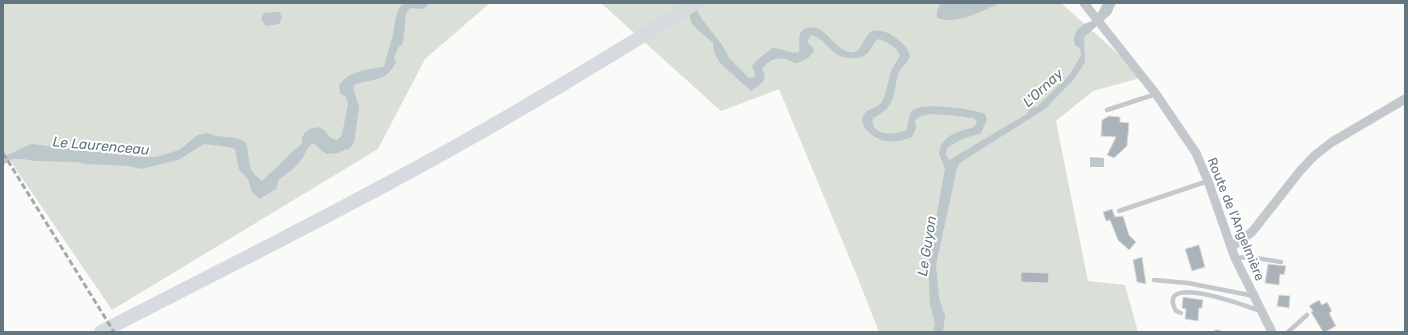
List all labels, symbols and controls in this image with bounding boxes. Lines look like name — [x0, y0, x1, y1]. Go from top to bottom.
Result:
water label: L'Ornay — [1019, 64, 1067, 111]
water label: Le Laurenceau — [52, 133, 151, 159]
street label: Route de l'Angelmière — [1203, 155, 1268, 283]
water label: Le Guyon — [914, 215, 940, 277]

